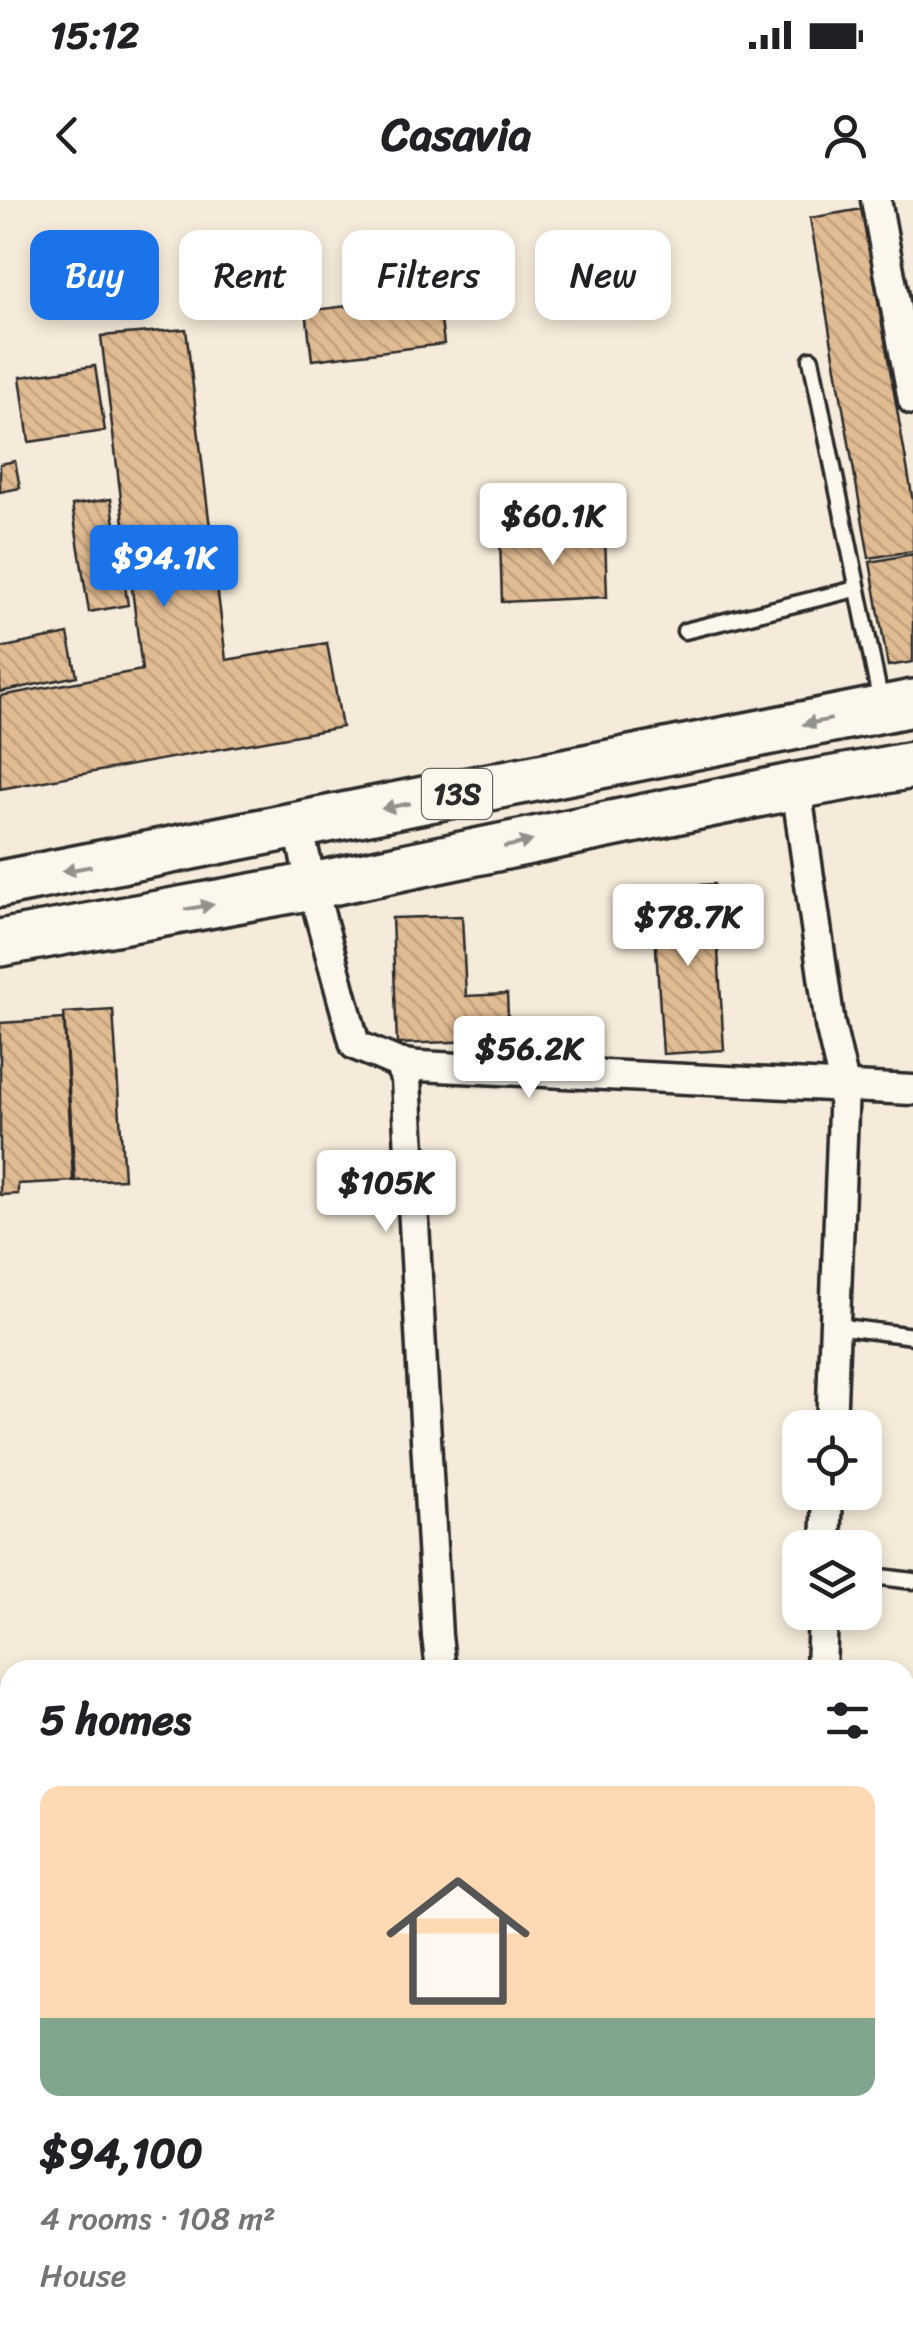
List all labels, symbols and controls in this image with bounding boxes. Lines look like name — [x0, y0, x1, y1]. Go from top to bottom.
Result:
text: 15:12 — [50, 2, 139, 69]
text: Casavia — [382, 95, 531, 175]
icon: back — [40, 108, 95, 163]
icon: person — [818, 108, 873, 163]
chip: Buy — [30, 230, 159, 320]
chip: Rent — [179, 230, 322, 320]
chip: Filters — [342, 230, 515, 320]
chip: New — [535, 230, 671, 320]
pin: $60.1K — [472, 483, 634, 568]
text: $60.1K — [502, 487, 604, 544]
pin: $94.1K — [83, 525, 245, 610]
text: $94.1K — [112, 529, 216, 586]
one-way arrow — [801, 714, 832, 730]
road number: 13S — [422, 769, 492, 819]
one-way arrow — [380, 799, 411, 815]
one-way arrow — [503, 835, 534, 851]
one-way arrow — [61, 862, 92, 877]
pin: $78.7K — [607, 884, 769, 969]
text: $78.7K — [635, 888, 741, 945]
one-way arrow — [184, 899, 215, 914]
pin: $56.2K — [448, 1016, 610, 1101]
text: $56.2K — [476, 1020, 582, 1077]
pin: $105K — [316, 1150, 456, 1235]
text: $105K — [339, 1154, 433, 1211]
map controls — [782, 1410, 882, 1630]
button: locate — [782, 1410, 882, 1510]
button: layers — [782, 1530, 882, 1630]
text: 5 homes — [40, 1683, 191, 1757]
icon: filters — [820, 1693, 875, 1748]
icon: home — [368, 1851, 548, 2031]
text: $94,100 — [40, 2116, 203, 2190]
text: 4 rooms · 108 m² — [40, 2190, 276, 2247]
text: House — [40, 2247, 126, 2304]

